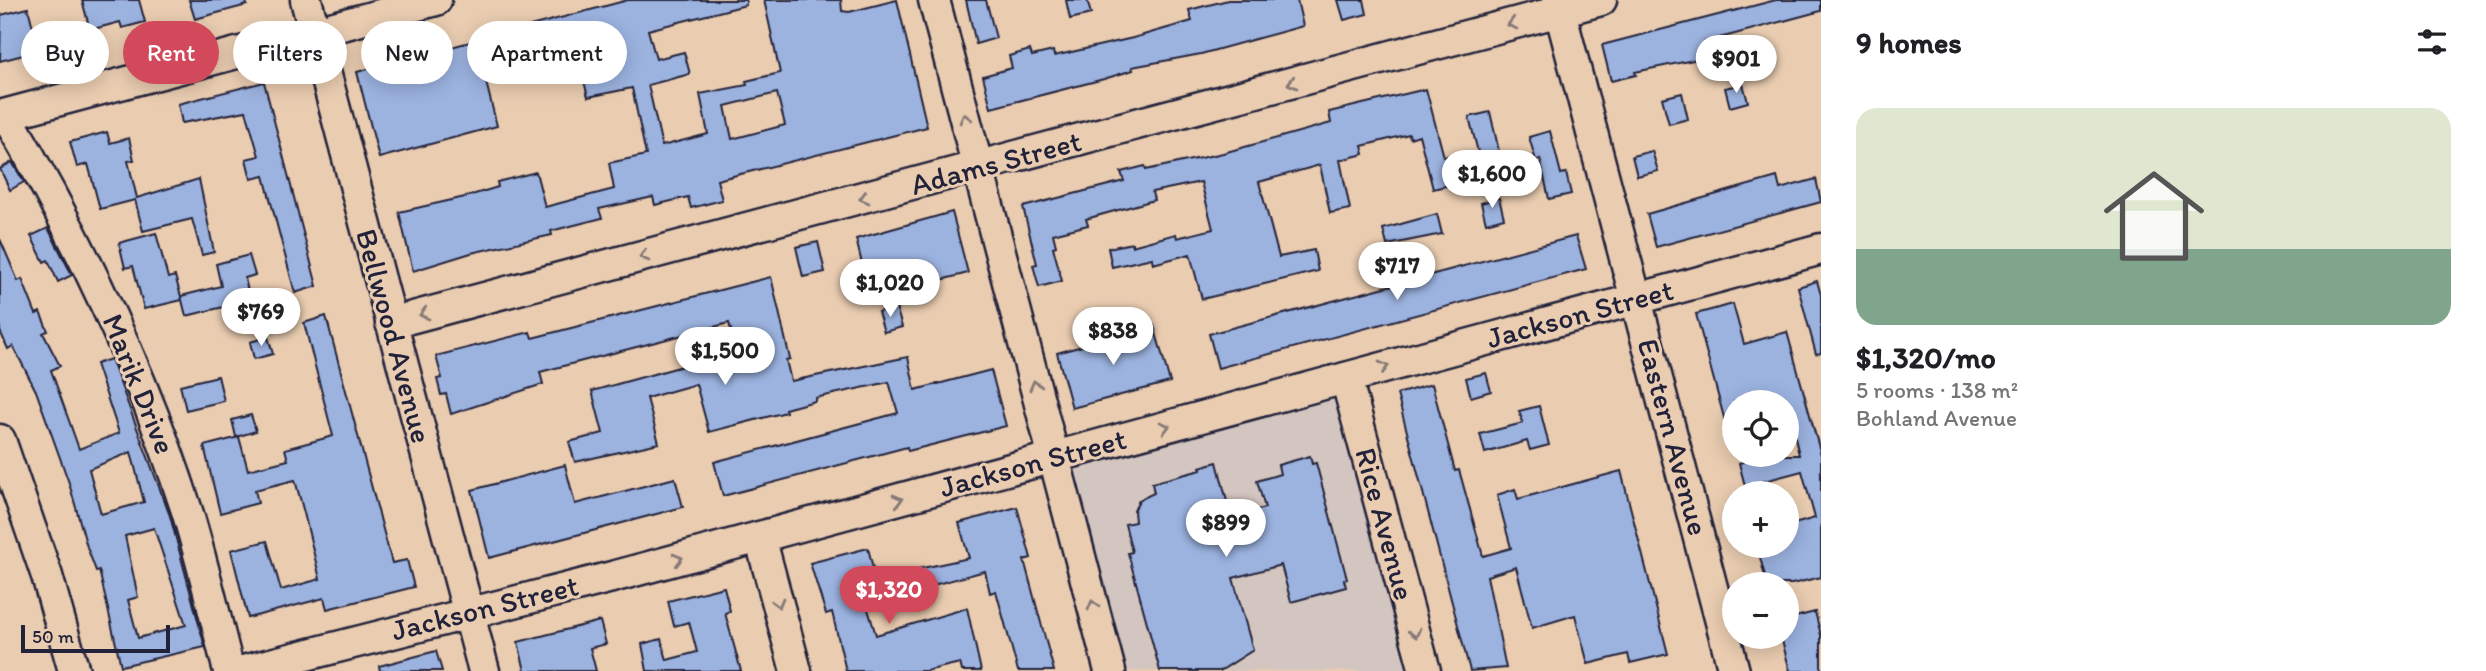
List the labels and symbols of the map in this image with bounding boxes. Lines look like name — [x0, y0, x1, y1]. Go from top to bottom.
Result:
one-way arrow — [1506, 16, 1518, 30]
pin: $901 — [1695, 36, 1777, 95]
one-way arrow — [1286, 75, 1298, 89]
one-way arrow — [958, 112, 973, 124]
street label: Adams Street — [907, 122, 1085, 203]
pin: $1,600 — [1435, 150, 1549, 210]
one-way arrow — [858, 189, 870, 204]
street label: Bellwood Avenue — [348, 225, 441, 447]
pin: $717 — [1356, 243, 1438, 302]
one-way arrow — [639, 248, 651, 262]
pin: $1,020 — [833, 260, 947, 319]
street label: Jackson Street — [1483, 271, 1677, 356]
pin: $769 — [220, 288, 302, 348]
one-way arrow — [419, 306, 431, 320]
street label: Marik Drive — [95, 308, 184, 459]
pin: $838 — [1072, 308, 1154, 367]
pin: $1,500 — [668, 328, 782, 387]
street label: Eastern Avenue — [1629, 335, 1717, 539]
one-way arrow — [1378, 361, 1390, 376]
one-way arrow — [1029, 379, 1043, 391]
street label: Jackson Street — [936, 420, 1130, 505]
one-way arrow — [1158, 421, 1170, 435]
street label: Rice Avenue — [1347, 444, 1424, 604]
one-way arrow — [892, 494, 904, 508]
pin: $899 — [1185, 500, 1267, 559]
one-way arrow — [672, 553, 684, 567]
street label: Jackson Street — [387, 566, 582, 649]
pin: $1,320 — [832, 566, 946, 626]
one-way arrow — [770, 597, 784, 609]
one-way arrow — [1087, 599, 1101, 611]
scale bar — [21, 622, 170, 654]
one-way arrow — [1406, 627, 1421, 639]

